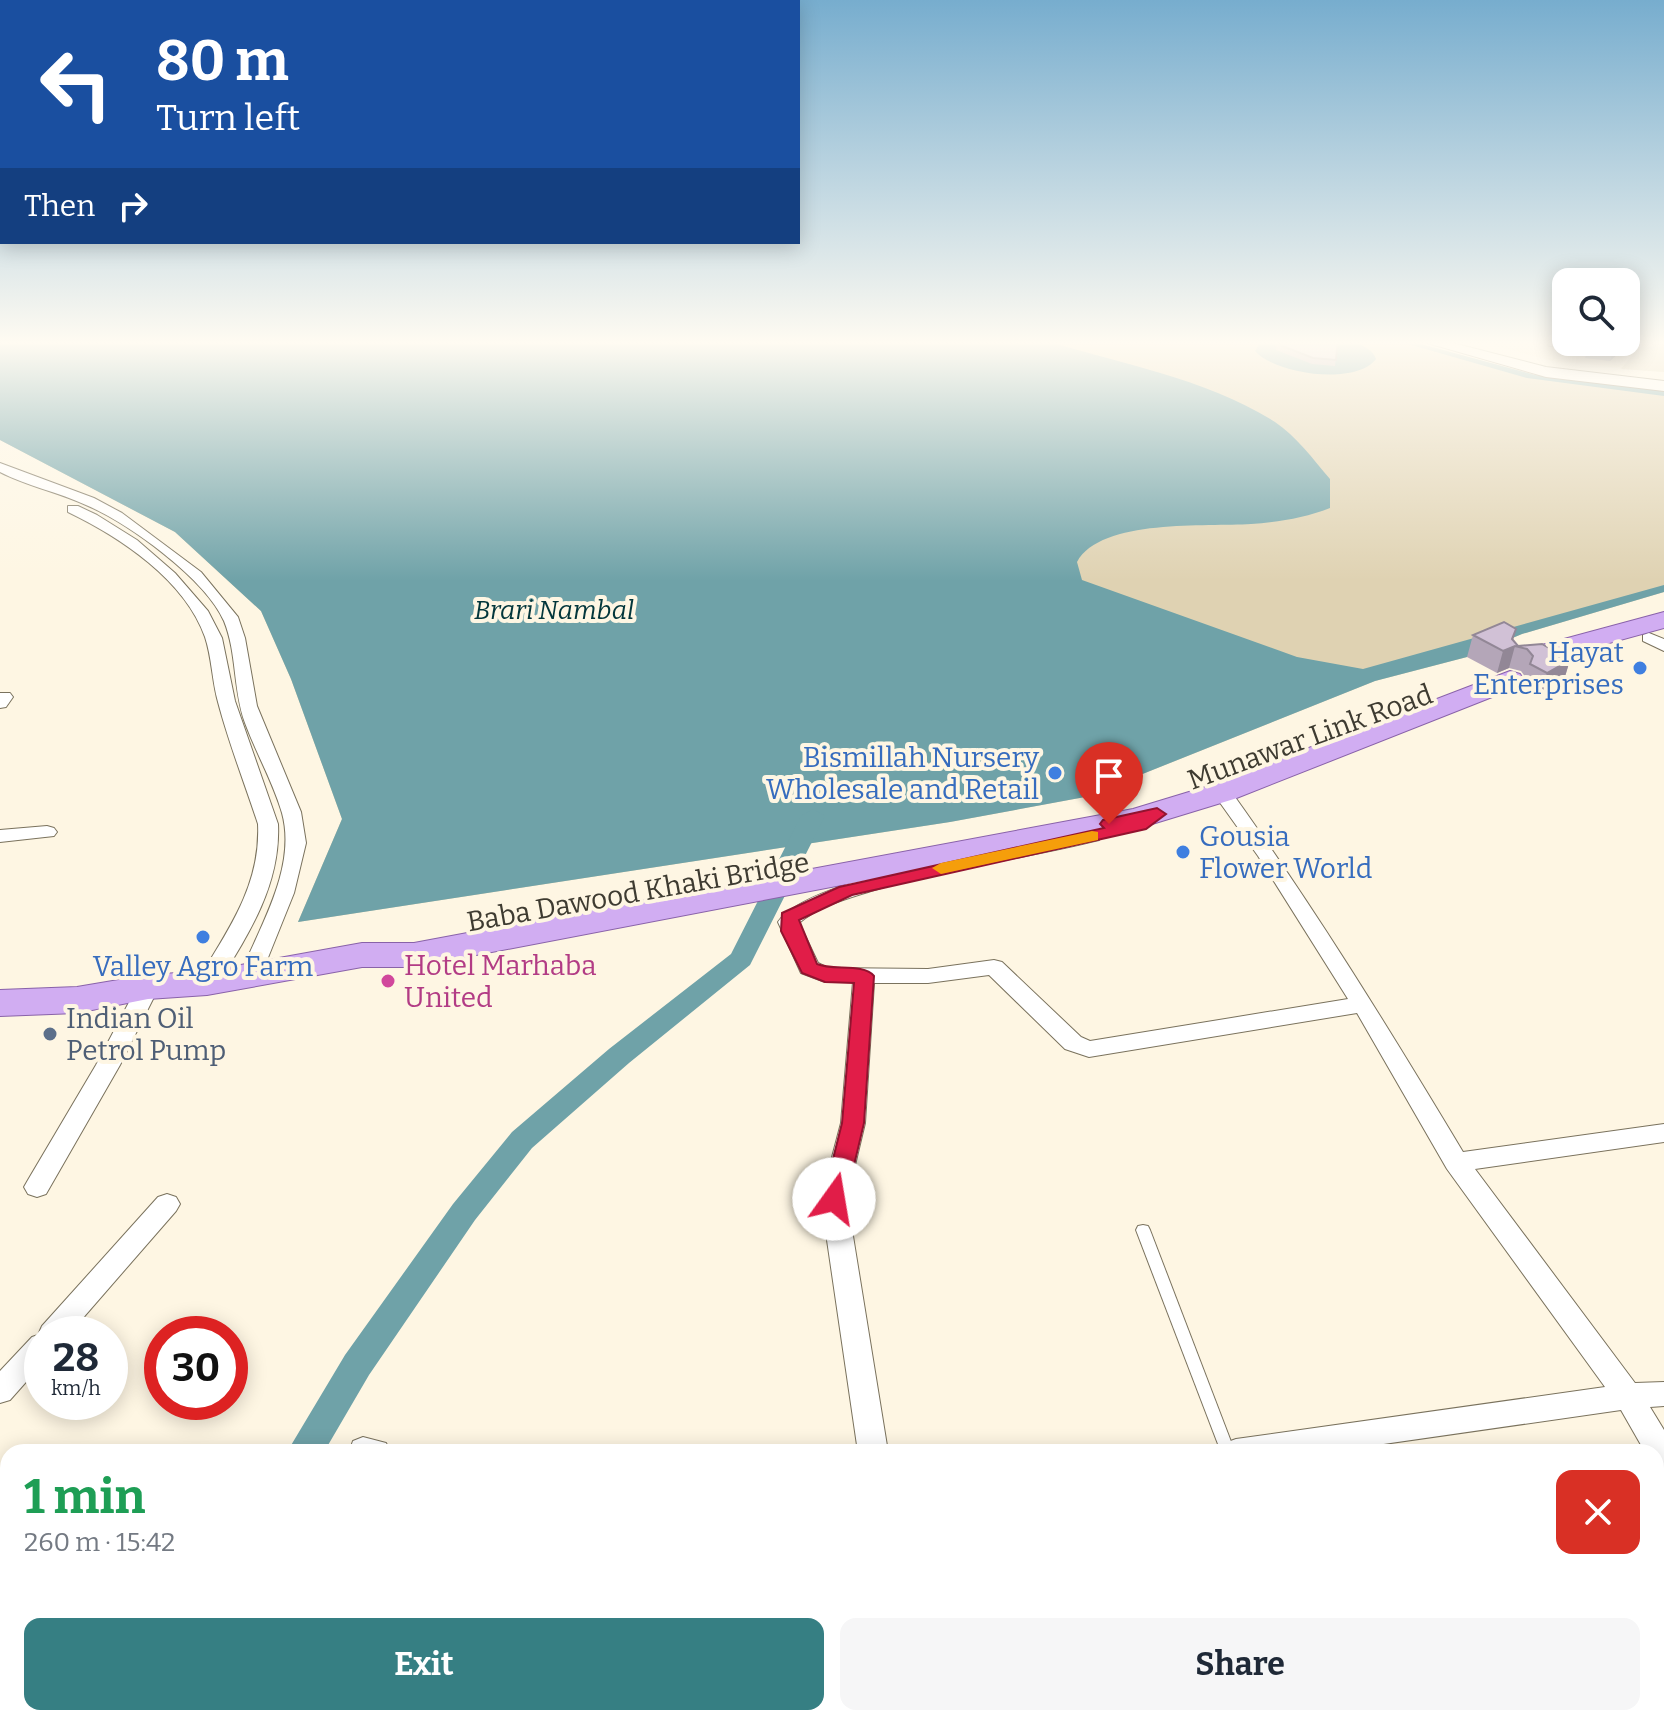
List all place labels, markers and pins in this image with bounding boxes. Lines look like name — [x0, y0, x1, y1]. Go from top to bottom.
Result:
place label: Hayat Enterprises — [1473, 636, 1624, 701]
marker: Hayat Enterprises — [1631, 659, 1649, 677]
place label: Bismillah Nursery Wholesale and Retail — [766, 741, 1039, 806]
pin — [1075, 742, 1143, 824]
marker: Bismillah Nursery Wholesale and Retail — [1046, 764, 1064, 782]
place label: Gousia Flower World — [1199, 820, 1372, 885]
marker: Gousia Flower World — [1174, 843, 1192, 861]
marker: Valley Agro Farm — [194, 928, 212, 946]
place label: Hotel Marhaba United — [404, 949, 597, 1014]
place label: Valley Agro Farm — [93, 950, 313, 983]
marker: Hotel Marhaba United — [379, 972, 397, 990]
place label: Indian Oil Petrol Pump — [66, 1002, 226, 1067]
marker: Indian Oil Petrol Pump — [41, 1025, 59, 1043]

